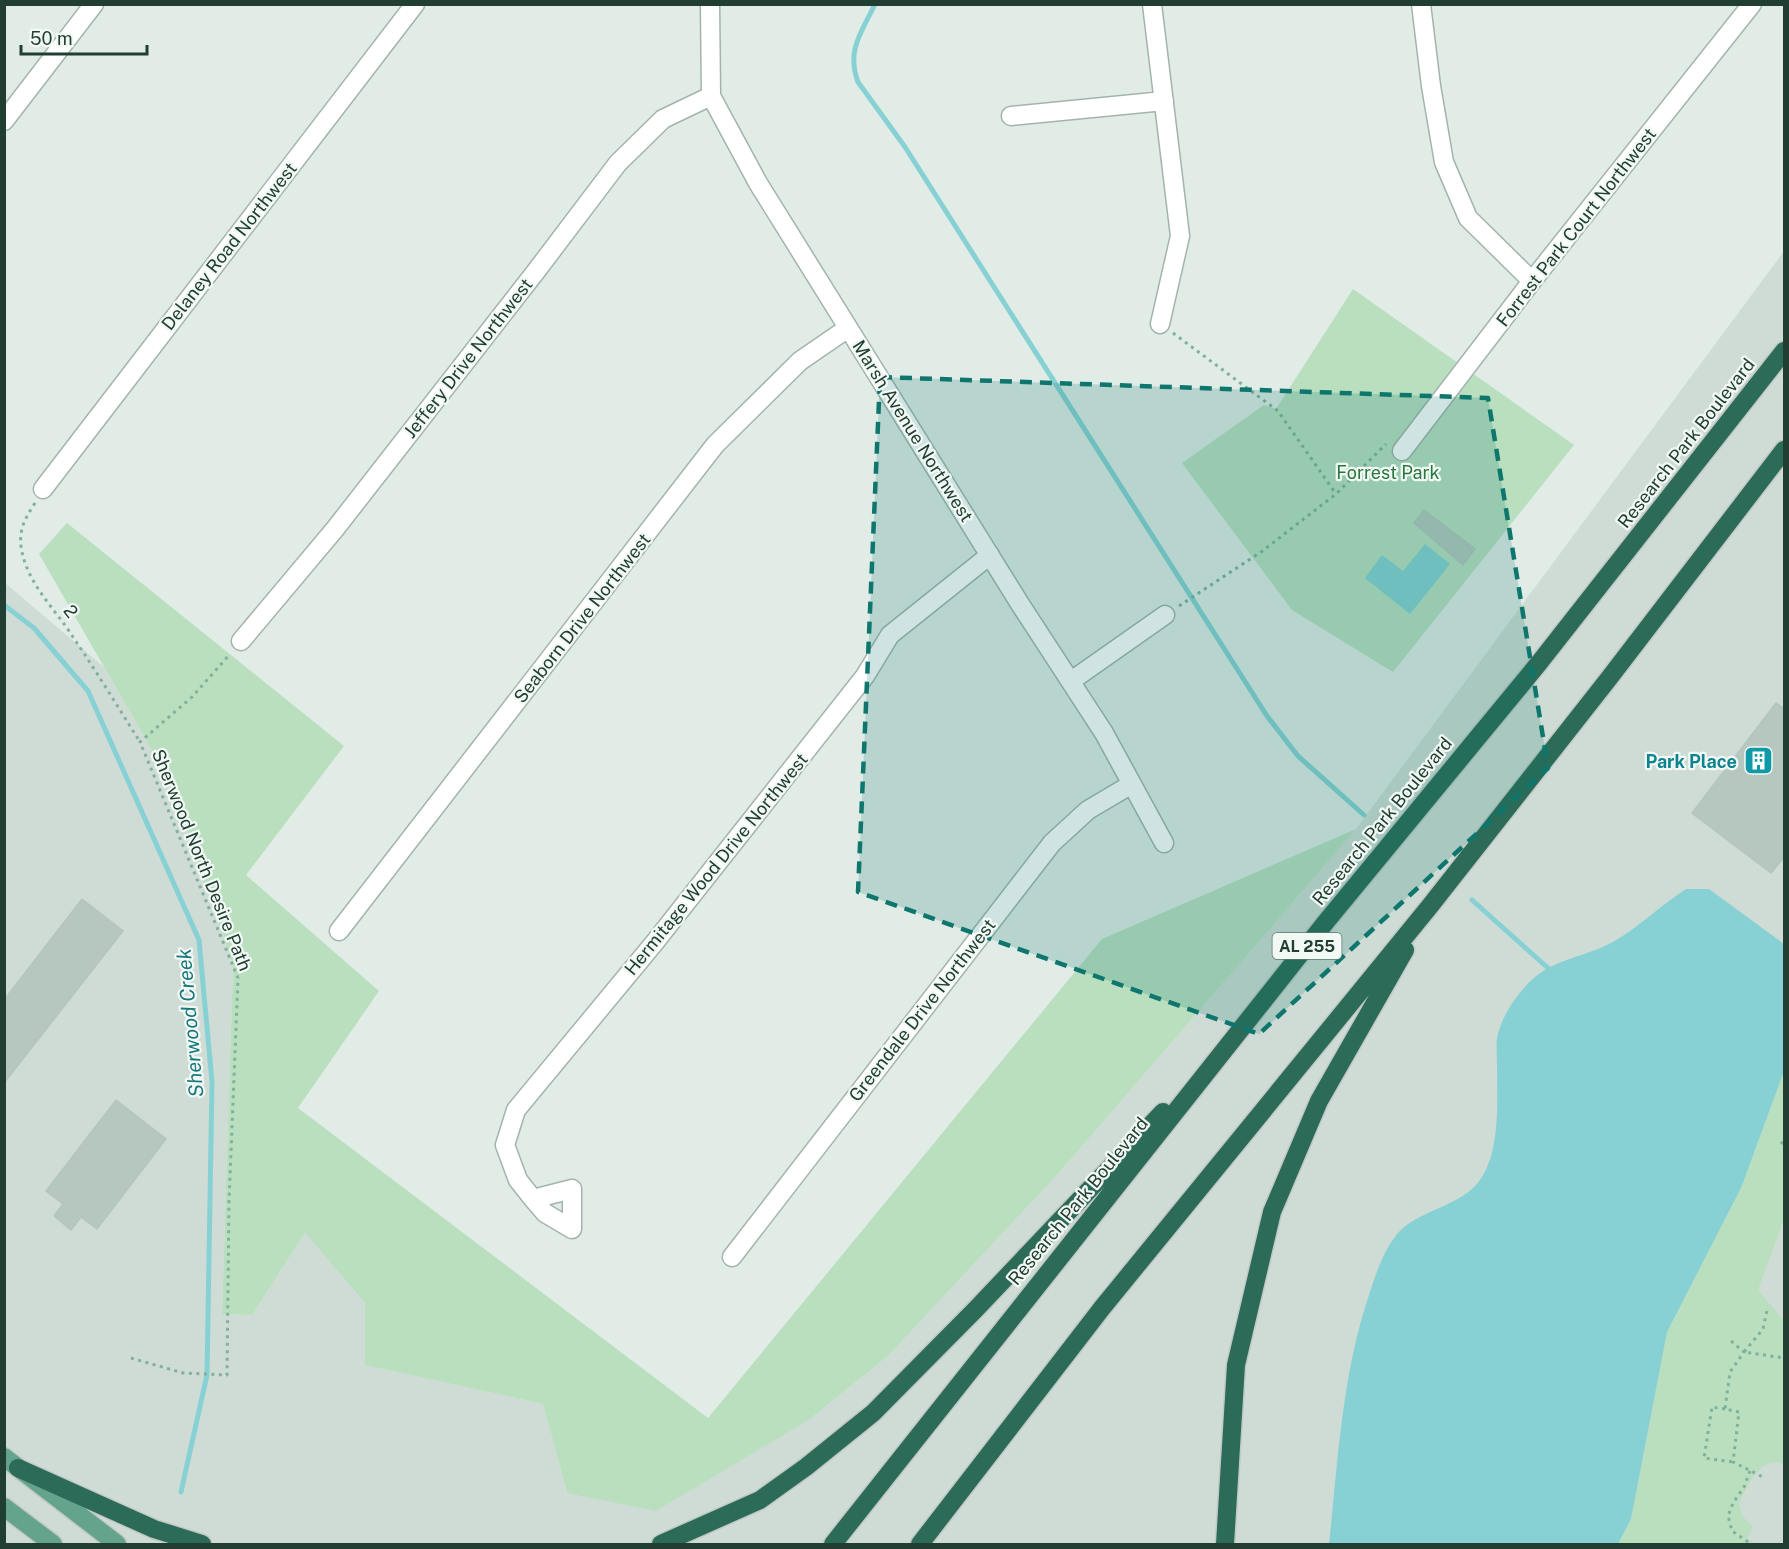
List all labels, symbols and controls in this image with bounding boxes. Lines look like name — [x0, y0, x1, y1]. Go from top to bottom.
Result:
scale bar — [21, 18, 147, 56]
text: 50 m — [30, 28, 73, 49]
street label: Forrest Park Court Northwest — [1492, 123, 1660, 331]
street label: Delaney Road Northwest — [157, 158, 301, 334]
street label: Jeffery Drive Northwest — [399, 274, 537, 442]
street label: Marsh Avenue Northwest — [848, 336, 978, 526]
street label: Research Park Boulevard — [1613, 354, 1759, 532]
park label: Forrest Park — [1336, 462, 1440, 483]
street label: Seaborn Drive Northwest — [509, 529, 655, 707]
street label: 2 — [59, 600, 83, 622]
street label: Research Park Boulevard — [1308, 733, 1456, 909]
building icon: Park Place — [1742, 745, 1774, 777]
street label: Sherwood North Desire Path — [148, 746, 256, 974]
street label: Hermitage Wood Drive Northwest — [620, 749, 812, 979]
place label: Park Place — [1645, 751, 1737, 772]
street label: Greendale Drive Northwest — [844, 915, 1000, 1105]
road number: AL 255 — [1272, 933, 1342, 959]
water label: Sherwood Creek — [172, 948, 208, 1098]
street label: Research Park Boulevard — [1004, 1113, 1152, 1289]

